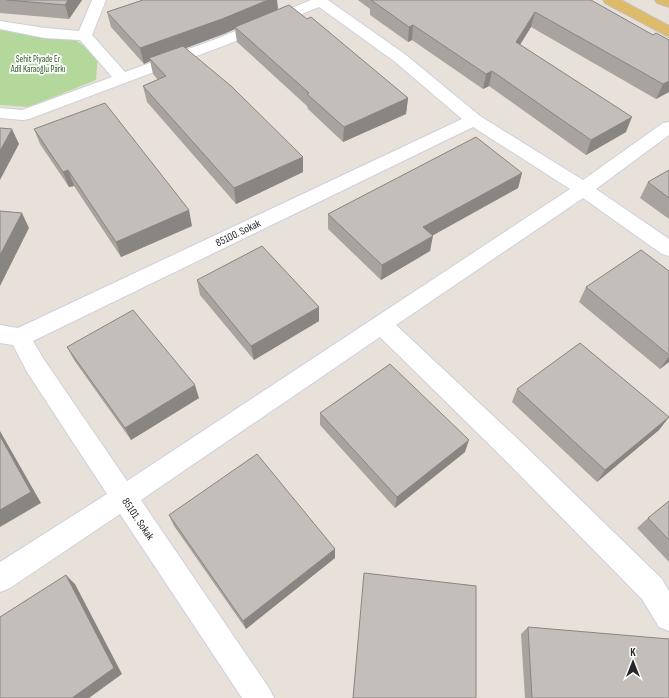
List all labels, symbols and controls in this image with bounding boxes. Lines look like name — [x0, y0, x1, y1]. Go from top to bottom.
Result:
park label: Şehit Piyade Er Adil Karaoğlu Parkı — [10, 54, 66, 75]
street label: 85100. Sokak — [213, 216, 263, 249]
street label: 85101. Sokak — [119, 496, 157, 543]
north arrow — [613, 642, 653, 682]
text: K — [630, 646, 636, 659]

